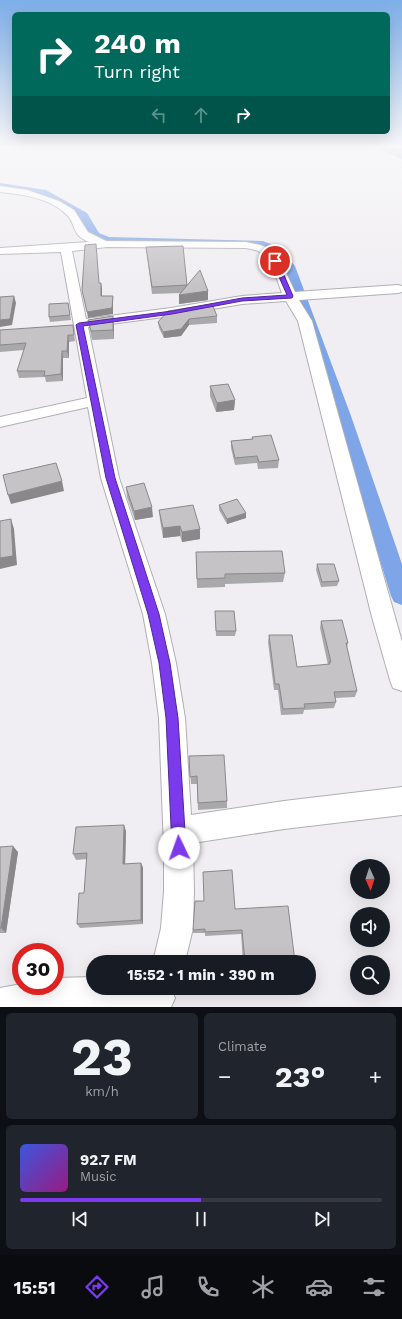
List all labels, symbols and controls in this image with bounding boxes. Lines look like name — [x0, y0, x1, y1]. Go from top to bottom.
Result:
text: 240 m — [94, 27, 181, 60]
icon: right — [28, 28, 80, 80]
text: Turn right — [94, 61, 180, 82]
icon: left — [148, 104, 170, 126]
icon: ahead — [190, 104, 212, 126]
icon: right — [232, 104, 254, 126]
pin — [258, 244, 292, 278]
icon: arrive — [264, 250, 286, 272]
position arrow — [158, 827, 200, 869]
north arrow — [350, 859, 390, 899]
map controls — [350, 859, 390, 995]
button: sound — [350, 907, 390, 947]
speed limit sign: 30 — [12, 943, 64, 995]
button: search — [350, 955, 390, 995]
text: 15:52 · 1 min · 390 m — [127, 966, 275, 984]
text: 23 — [71, 1027, 133, 1088]
text: Climate — [218, 1039, 267, 1054]
text: 23° — [275, 1059, 325, 1094]
text: − — [218, 1064, 231, 1089]
text: + — [369, 1064, 382, 1089]
text: km/h — [85, 1084, 119, 1099]
text: 92.7 FM — [80, 1151, 137, 1169]
text: Music — [80, 1169, 117, 1184]
icon: previous — [69, 1208, 91, 1230]
icon: pause — [190, 1208, 212, 1230]
icon: next — [311, 1208, 333, 1230]
icon: directions — [83, 1273, 111, 1301]
icon: music — [139, 1273, 167, 1301]
icon: phone — [194, 1273, 222, 1301]
icon: climate — [249, 1273, 277, 1301]
icon: car — [305, 1273, 333, 1301]
icon: filters — [360, 1273, 388, 1301]
text: 15:51 — [14, 1277, 56, 1298]

